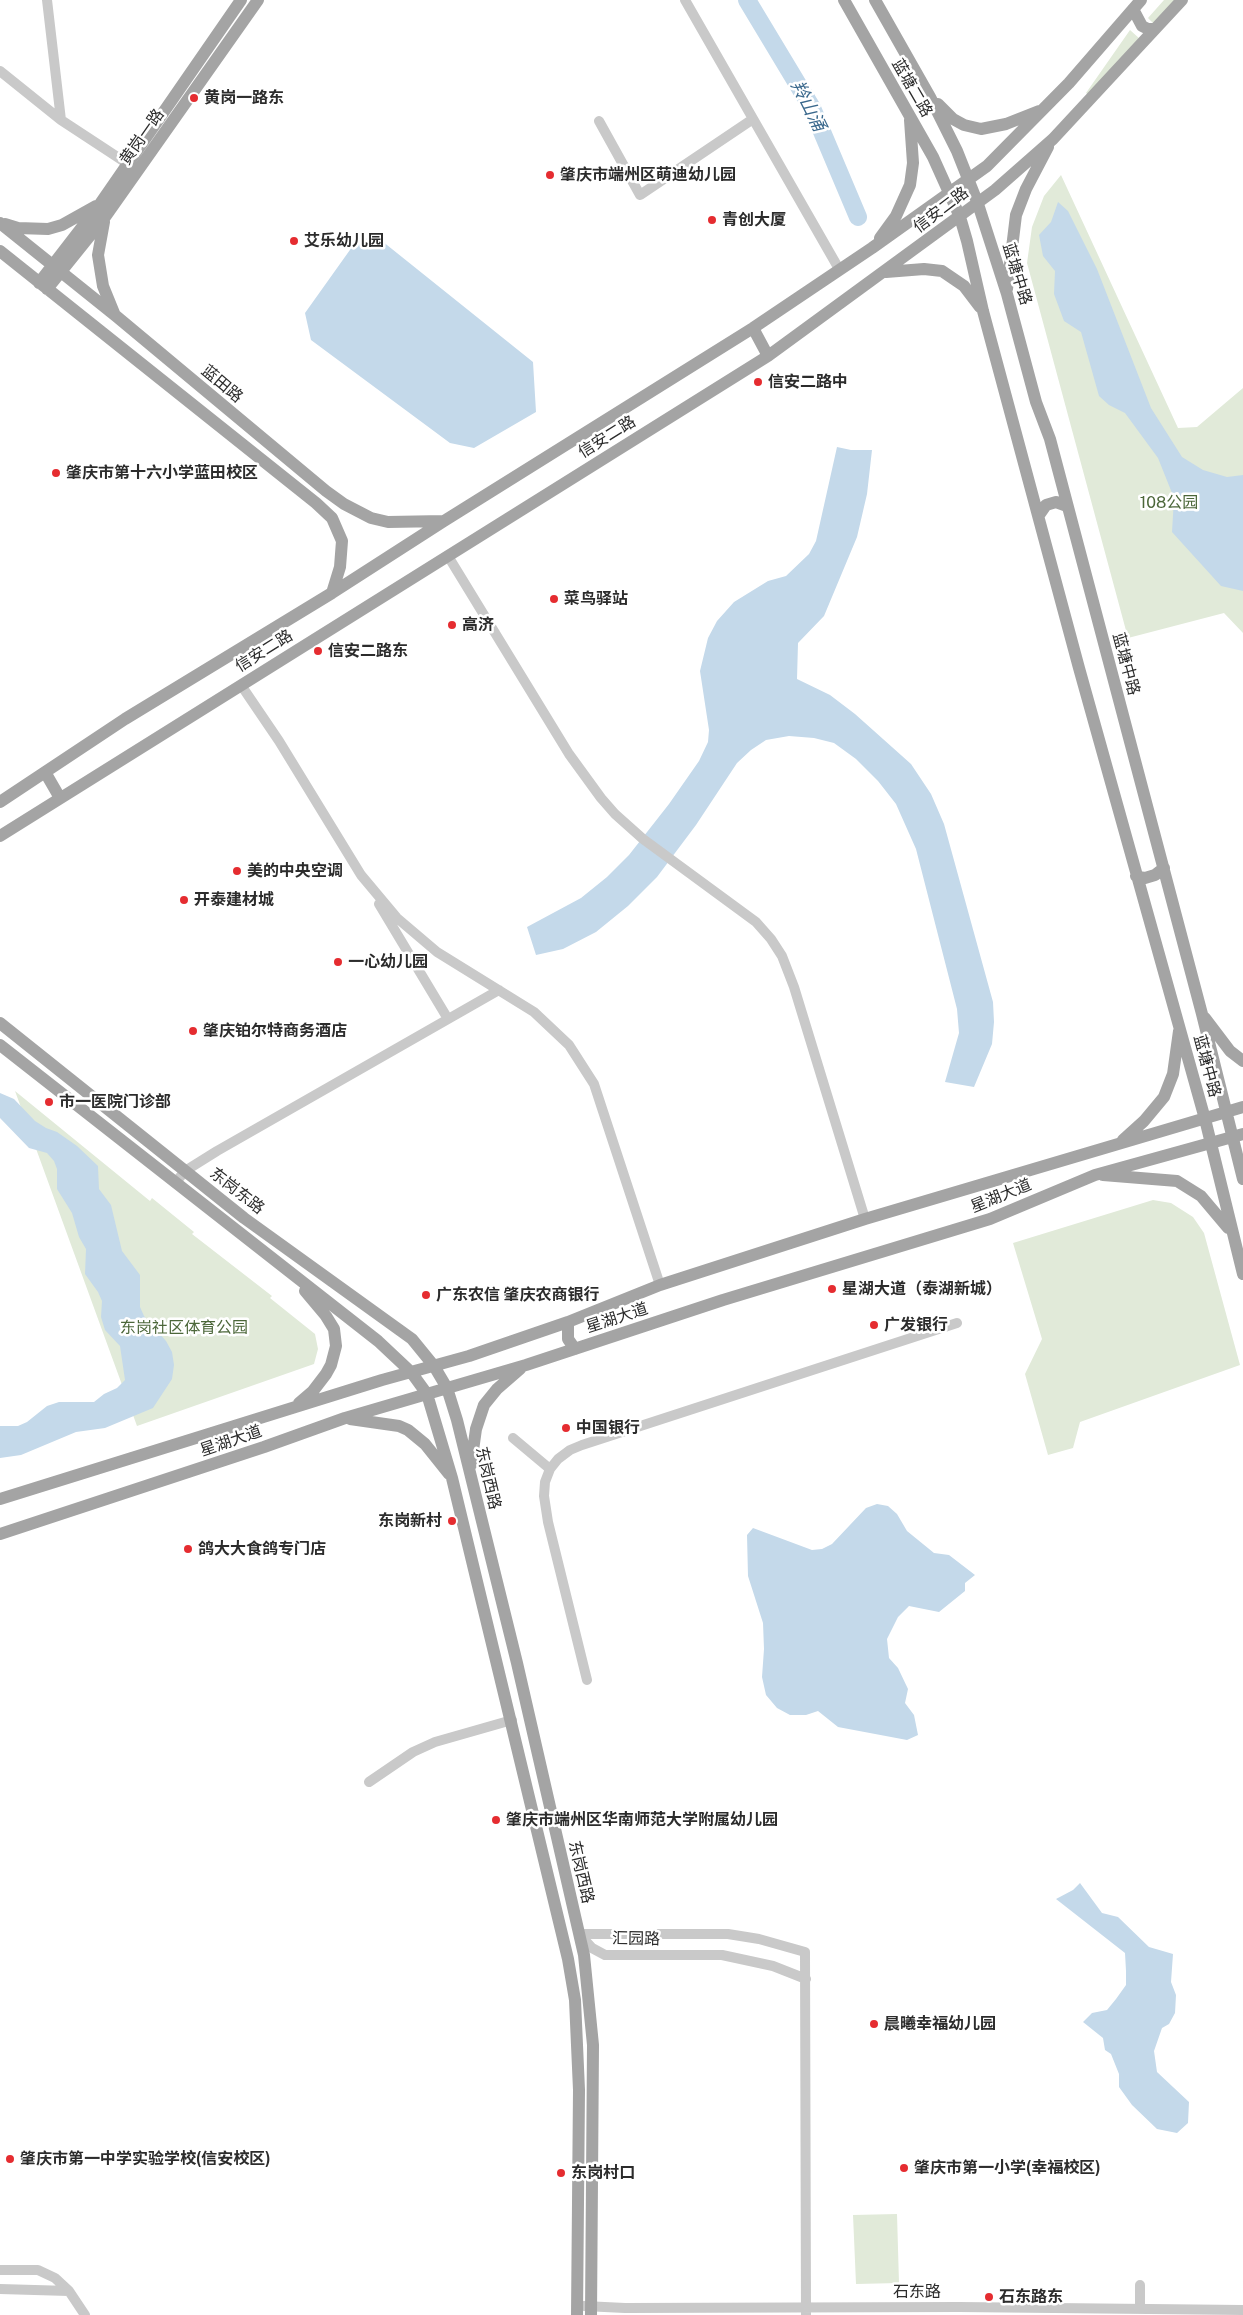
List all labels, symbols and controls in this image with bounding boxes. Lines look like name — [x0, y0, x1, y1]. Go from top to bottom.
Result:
street label: 蓝塘二路 — [888, 55, 936, 121]
water label: 羚山涌 — [786, 77, 830, 135]
place label: 黄岗一路东 — [204, 88, 284, 108]
marker: 黄岗一路东 — [188, 92, 200, 104]
street label: 黄岗一路 — [116, 105, 168, 169]
place label: 肇庆市端州区萌迪幼儿园 — [560, 165, 736, 185]
marker: 肇庆市端州区萌迪幼儿园 — [544, 169, 556, 181]
street label: 信安二路 — [910, 183, 972, 237]
place label: 青创大厦 — [722, 210, 786, 230]
marker: 青创大厦 — [706, 214, 718, 226]
place label: 艾乐幼儿园 — [304, 231, 384, 251]
marker: 艾乐幼儿园 — [288, 235, 300, 247]
street label: 蓝塘中路 — [998, 241, 1036, 307]
street label: 蓝田路 — [197, 361, 247, 407]
place label: 信安二路中 — [768, 372, 848, 392]
marker: 信安二路中 — [752, 376, 764, 388]
street label: 信安二路 — [575, 412, 639, 462]
place label: 肇庆市第十六小学蓝田校区 — [66, 463, 258, 483]
marker: 肇庆市第十六小学蓝田校区 — [50, 467, 62, 479]
park label: 108公园 — [1140, 493, 1198, 513]
place label: 菜鸟驿站 — [564, 589, 628, 609]
marker: 菜鸟驿站 — [548, 593, 560, 605]
place label: 高济 — [462, 615, 494, 635]
marker: 高济 — [446, 619, 458, 631]
street label: 信安二路 — [232, 626, 296, 676]
street label: 蓝塘中路 — [1108, 631, 1144, 697]
place label: 信安二路东 — [328, 641, 408, 661]
marker: 信安二路东 — [312, 645, 324, 657]
place label: 美的中央空调 — [247, 861, 343, 881]
marker: 美的中央空调 — [231, 865, 243, 877]
place label: 开泰建材城 — [194, 890, 274, 910]
marker: 开泰建材城 — [178, 894, 190, 906]
place label: 一心幼儿园 — [348, 952, 428, 972]
marker: 一心幼儿园 — [332, 956, 344, 968]
place label: 肇庆铂尔特商务酒店 — [203, 1021, 347, 1041]
marker: 肇庆铂尔特商务酒店 — [187, 1025, 199, 1037]
street label: 蓝塘中路 — [1189, 1033, 1225, 1099]
place label: 市一医院门诊部 — [59, 1092, 171, 1112]
marker: 市一医院门诊部 — [43, 1096, 55, 1108]
street label: 东岗东路 — [206, 1164, 268, 1218]
street label: 星湖大道 — [968, 1175, 1034, 1217]
place label: 星湖大道（泰湖新城） — [842, 1279, 1002, 1299]
marker: 星湖大道（泰湖新城） — [826, 1283, 838, 1295]
place label: 广东农信 肇庆农商银行 — [436, 1285, 600, 1305]
marker: 广东农信 肇庆农商银行 — [420, 1289, 432, 1301]
street label: 星湖大道 — [584, 1299, 650, 1337]
place label: 广发银行 — [884, 1315, 948, 1335]
park label: 东岗社区体育公园 — [120, 1318, 248, 1338]
marker: 广发银行 — [868, 1319, 880, 1331]
place label: 中国银行 — [576, 1418, 640, 1438]
street label: 星湖大道 — [198, 1422, 264, 1460]
marker: 中国银行 — [560, 1422, 572, 1434]
street label: 东岗西路 — [471, 1445, 505, 1511]
place label: 东岗新村 — [378, 1511, 442, 1531]
marker: 东岗新村 — [446, 1515, 458, 1527]
place label: 鸽大大食鸽专门店 — [198, 1539, 326, 1559]
marker: 鸽大大食鸽专门店 — [182, 1543, 194, 1555]
place label: 肇庆市端州区华南师范大学附属幼儿园 — [506, 1810, 778, 1830]
marker: 肇庆市端州区华南师范大学附属幼儿园 — [490, 1814, 502, 1826]
street label: 东岗西路 — [564, 1839, 598, 1905]
street label: 汇园路 — [612, 1929, 660, 1949]
place label: 晨曦幸福幼儿园 — [884, 2014, 996, 2034]
marker: 晨曦幸福幼儿园 — [868, 2018, 880, 2030]
place label: 肇庆市第一中学实验学校(信安校区) — [20, 2149, 271, 2169]
marker: 肇庆市第一中学实验学校(信安校区) — [4, 2153, 16, 2165]
place label: 肇庆市第一小学(幸福校区) — [914, 2158, 1101, 2178]
marker: 肇庆市第一小学(幸福校区) — [898, 2162, 910, 2174]
place label: 东岗村口 — [571, 2163, 635, 2183]
marker: 东岗村口 — [555, 2167, 567, 2179]
street label: 石东路 — [893, 2282, 941, 2302]
place label: 石东路东 — [999, 2287, 1063, 2307]
marker: 石东路东 — [983, 2291, 995, 2303]

